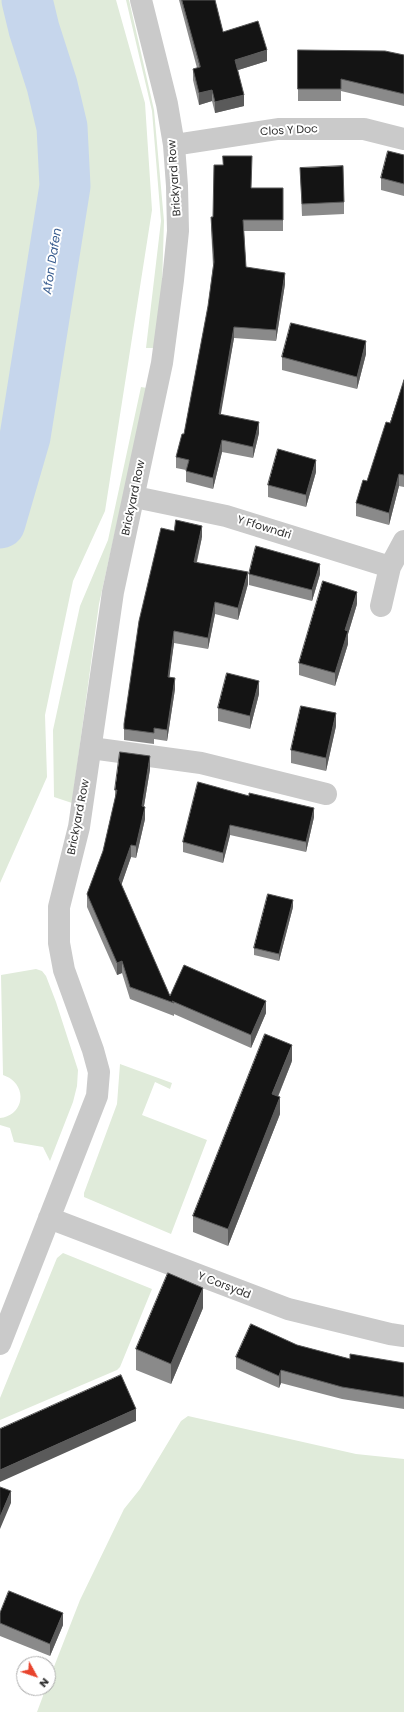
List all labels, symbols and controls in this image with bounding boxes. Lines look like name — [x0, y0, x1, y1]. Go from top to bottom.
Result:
street label: Clos Y Doc — [260, 123, 318, 139]
street label: Brickyard Row — [166, 139, 184, 217]
water label: Afon Dafen — [41, 227, 65, 295]
street label: Brickyard Row — [120, 459, 148, 537]
street label: Y Ffowndri — [235, 514, 293, 542]
street label: Brickyard Row — [65, 778, 93, 856]
street label: Y Corsydd — [196, 1270, 252, 1302]
north arrow — [16, 1656, 56, 1696]
text: N — [36, 1675, 53, 1691]

